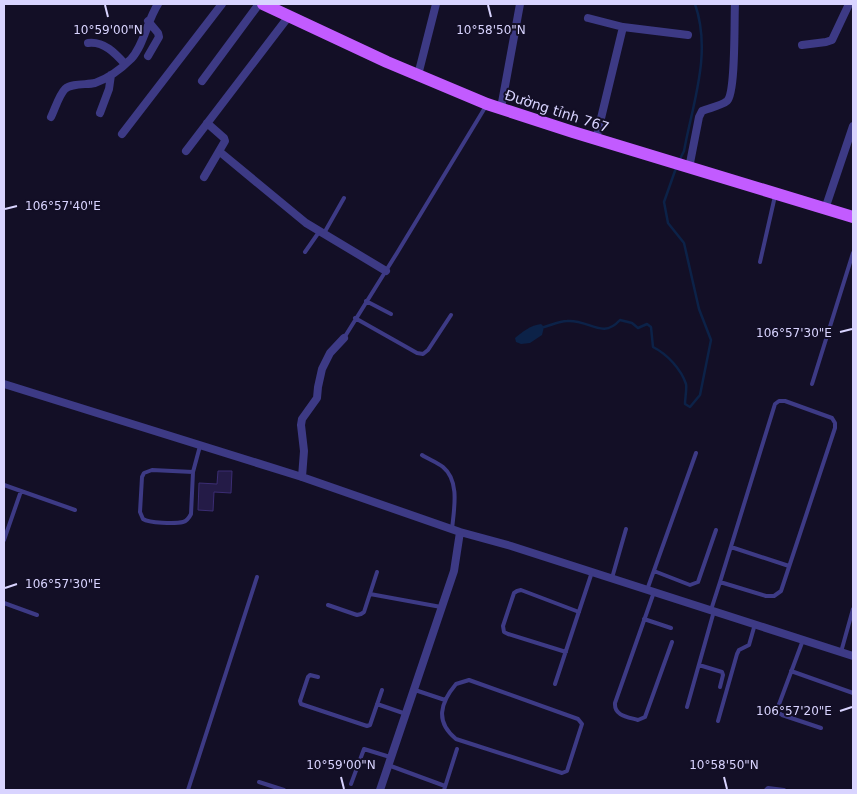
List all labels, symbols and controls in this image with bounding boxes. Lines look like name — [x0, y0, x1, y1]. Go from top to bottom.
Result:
text: 10°59'00"N — [73, 23, 143, 37]
text: 10°58'50"N — [456, 23, 526, 37]
street label: Đường tỉnh 767 — [503, 87, 611, 135]
text: 106°57'40"E — [25, 199, 101, 213]
text: 106°57'30"E — [756, 326, 832, 340]
text: 106°57'30"E — [25, 577, 101, 591]
text: 106°57'20"E — [756, 704, 832, 718]
text: 10°59'00"N — [306, 758, 376, 772]
text: 10°58'50"N — [689, 758, 759, 772]

